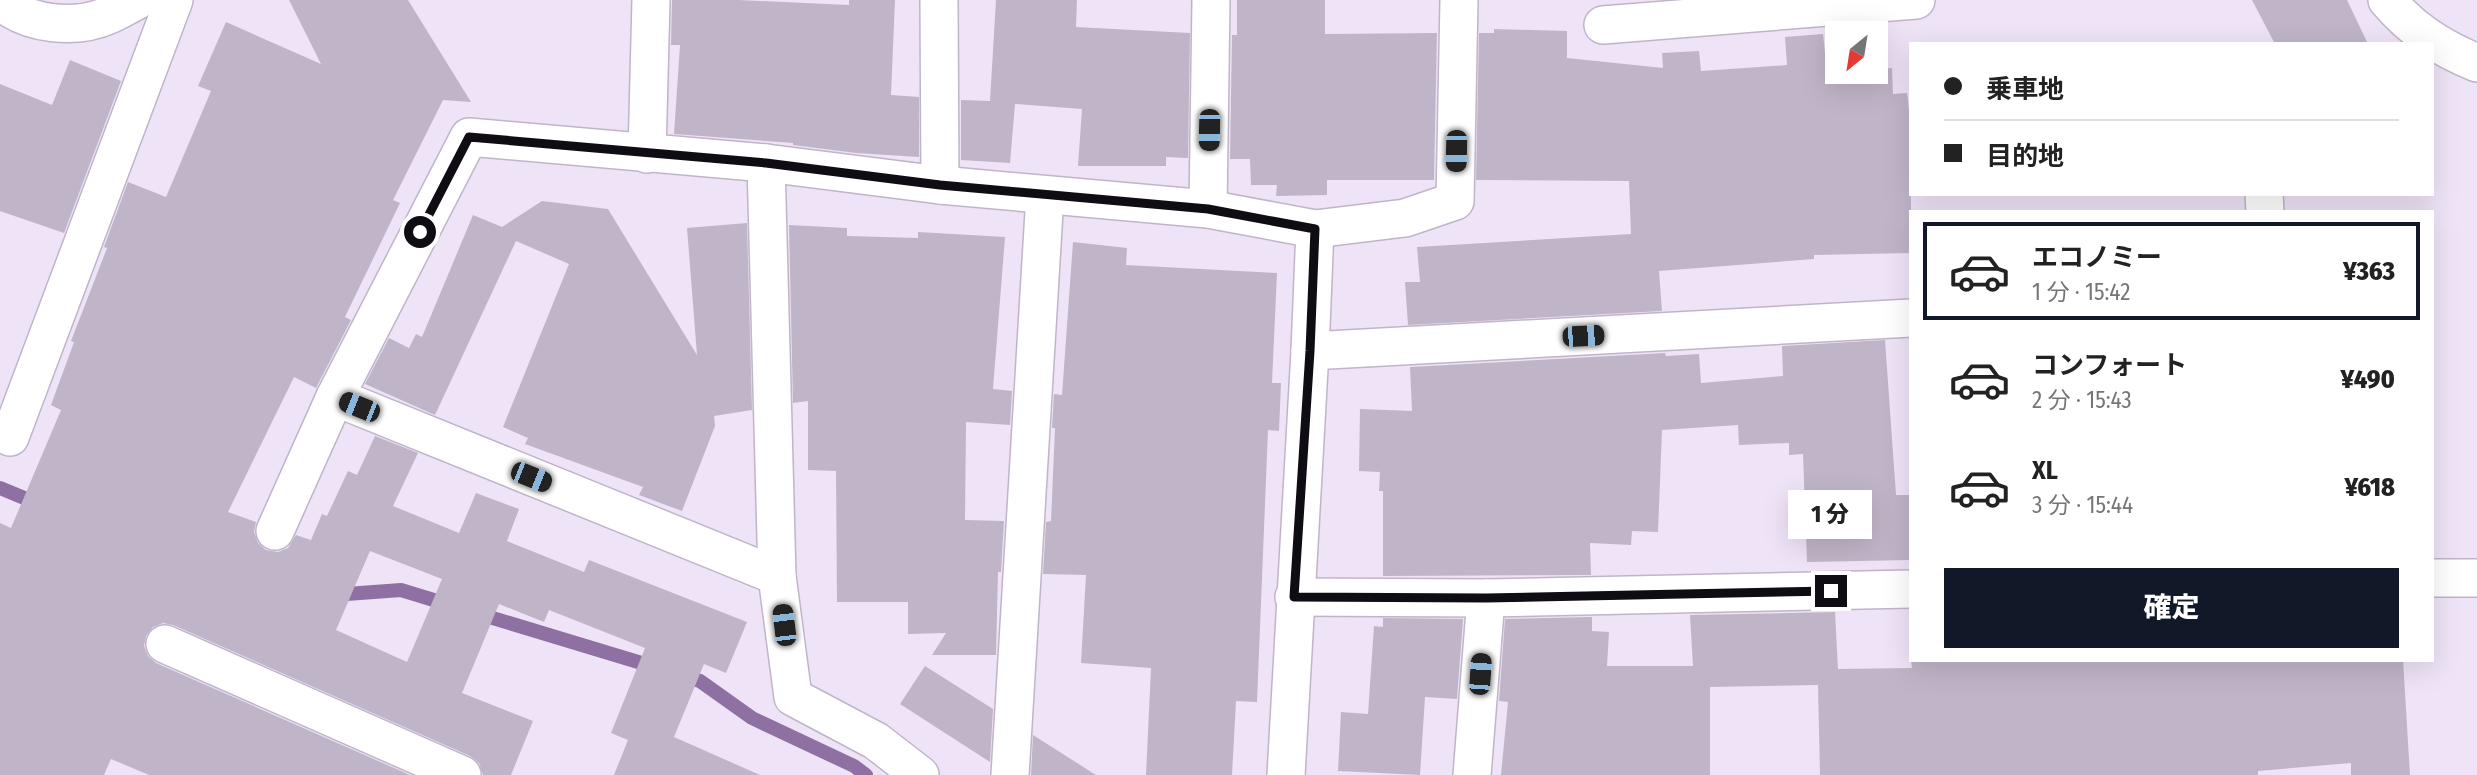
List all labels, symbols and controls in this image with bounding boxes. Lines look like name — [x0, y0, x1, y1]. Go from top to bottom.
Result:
north arrow — [1825, 21, 1888, 84]
map controls — [1825, 21, 1888, 84]
text: 乗車地 — [1986, 74, 2064, 105]
car — [1199, 109, 1220, 151]
car — [1446, 130, 1467, 172]
text: 目的地 — [1986, 141, 2064, 172]
route start — [404, 216, 436, 248]
icon: car — [1948, 240, 2011, 303]
text: エコノミー — [2032, 242, 2162, 273]
text: ¥363 — [2343, 256, 2395, 287]
text: 1 分 · 15:42 — [2032, 278, 2130, 306]
car — [1562, 324, 1605, 348]
icon: car — [1948, 348, 2011, 411]
text: コンフォート — [2032, 350, 2187, 381]
text: ¥490 — [2341, 364, 2395, 395]
text: 2 分 · 15:43 — [2032, 386, 2132, 414]
car — [336, 389, 383, 425]
text: XL — [2032, 455, 2058, 486]
icon: car — [1948, 456, 2011, 519]
car — [508, 459, 555, 495]
text: ¥618 — [2344, 472, 2395, 503]
callout: 1 分 — [1789, 490, 1873, 538]
text: 3 分 · 15:44 — [2032, 491, 2133, 519]
text: 1 分 — [1811, 500, 1849, 528]
button: 確定 — [1944, 568, 2399, 648]
route end — [1815, 575, 1847, 607]
car — [772, 603, 797, 647]
car — [1469, 652, 1492, 696]

